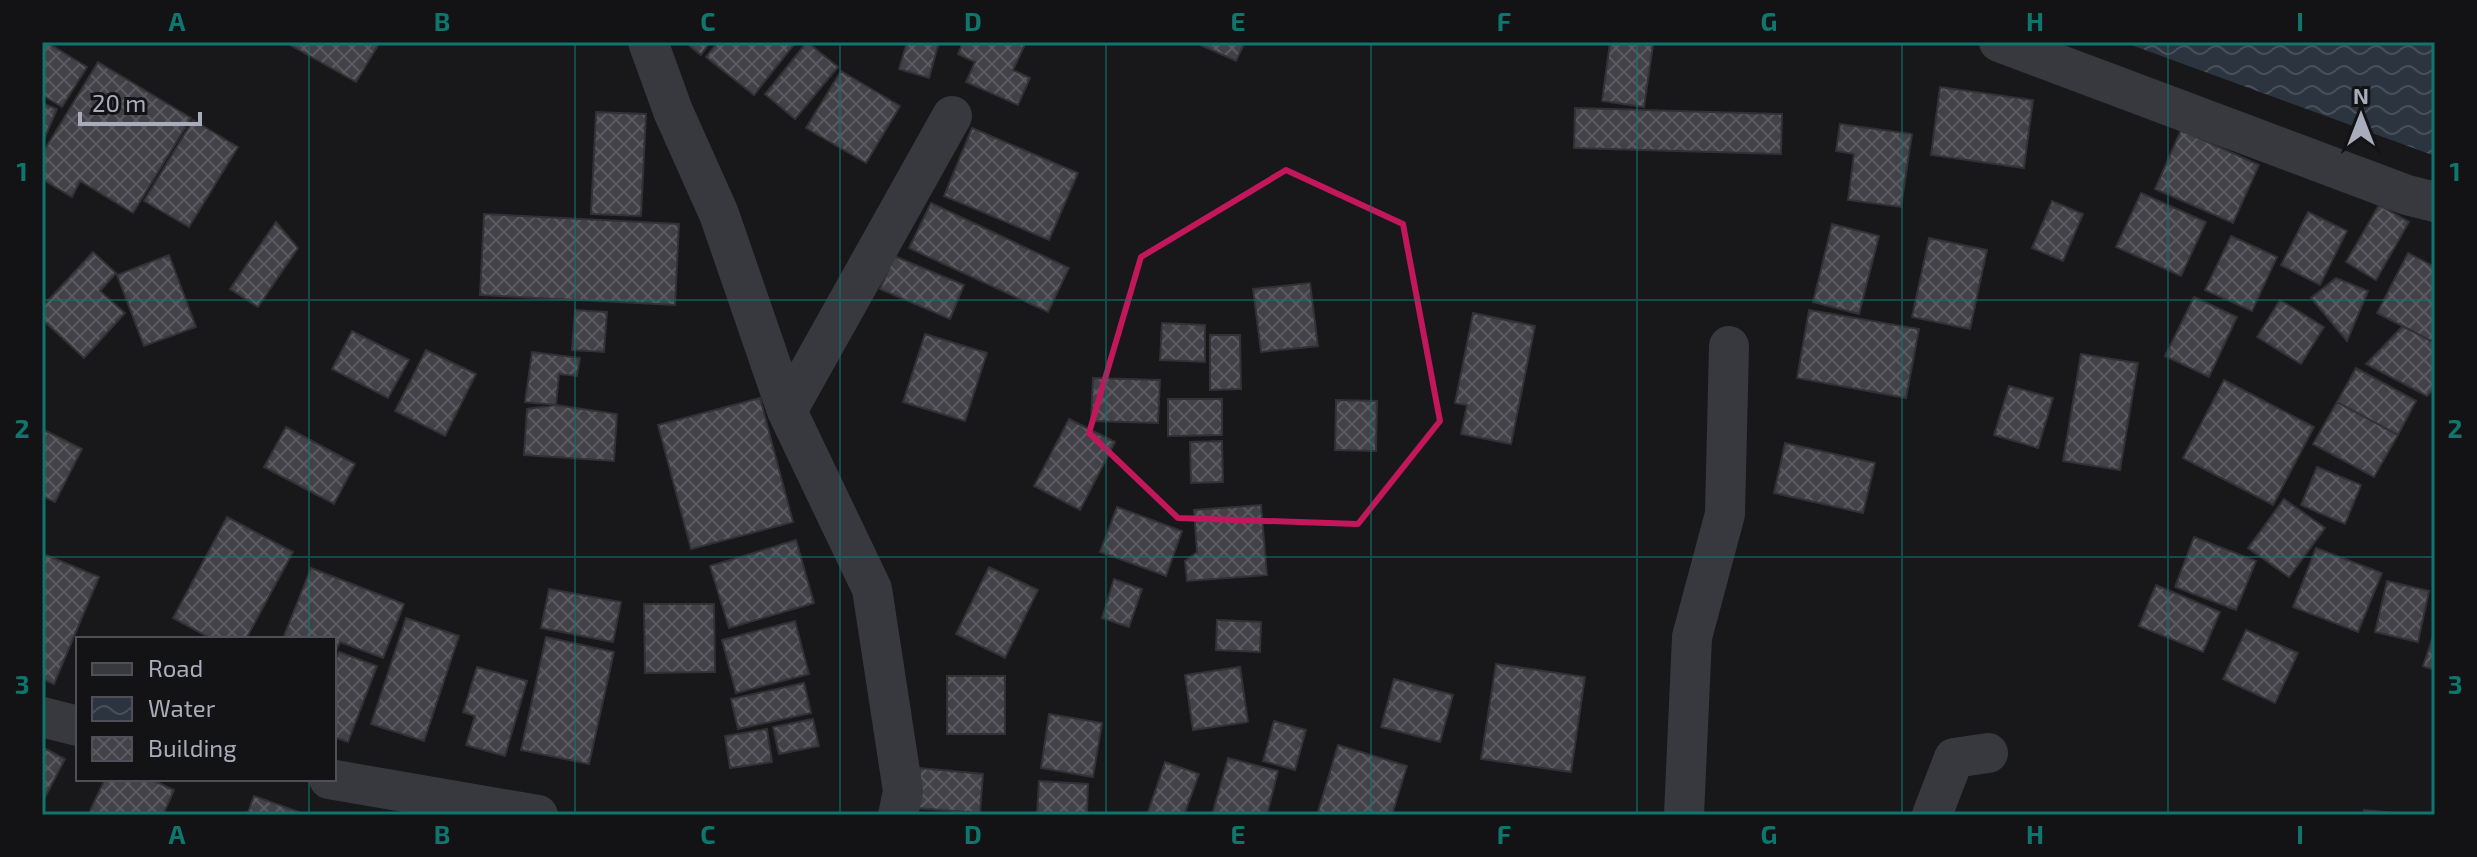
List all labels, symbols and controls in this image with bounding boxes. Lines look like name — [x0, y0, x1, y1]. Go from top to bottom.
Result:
text: A — [169, 5, 186, 36]
text: B — [434, 5, 450, 36]
text: C — [700, 5, 716, 36]
text: D — [964, 5, 982, 36]
text: E — [1230, 5, 1246, 36]
text: F — [1497, 5, 1511, 36]
text: G — [1761, 5, 1777, 36]
text: H — [2026, 5, 2044, 36]
text: I — [2296, 5, 2304, 36]
scale bar — [80, 76, 200, 126]
north arrow — [2321, 76, 2401, 156]
text: N — [2353, 82, 2369, 108]
text: 20 m — [92, 88, 146, 117]
text: 1 — [16, 155, 28, 186]
text: 1 — [2449, 155, 2461, 186]
text: 2 — [14, 412, 30, 443]
text: 2 — [2447, 412, 2463, 443]
legend — [76, 637, 336, 781]
text: Road — [148, 653, 203, 682]
text: 3 — [15, 668, 29, 699]
text: 3 — [2448, 668, 2462, 699]
text: Water — [148, 693, 216, 722]
text: Building — [148, 733, 237, 762]
text: A — [169, 818, 186, 849]
text: B — [434, 818, 450, 849]
text: C — [700, 818, 716, 849]
text: D — [964, 818, 982, 849]
text: E — [1230, 818, 1246, 849]
text: F — [1497, 818, 1511, 849]
text: G — [1761, 818, 1777, 849]
text: H — [2026, 818, 2044, 849]
text: I — [2296, 818, 2304, 849]

